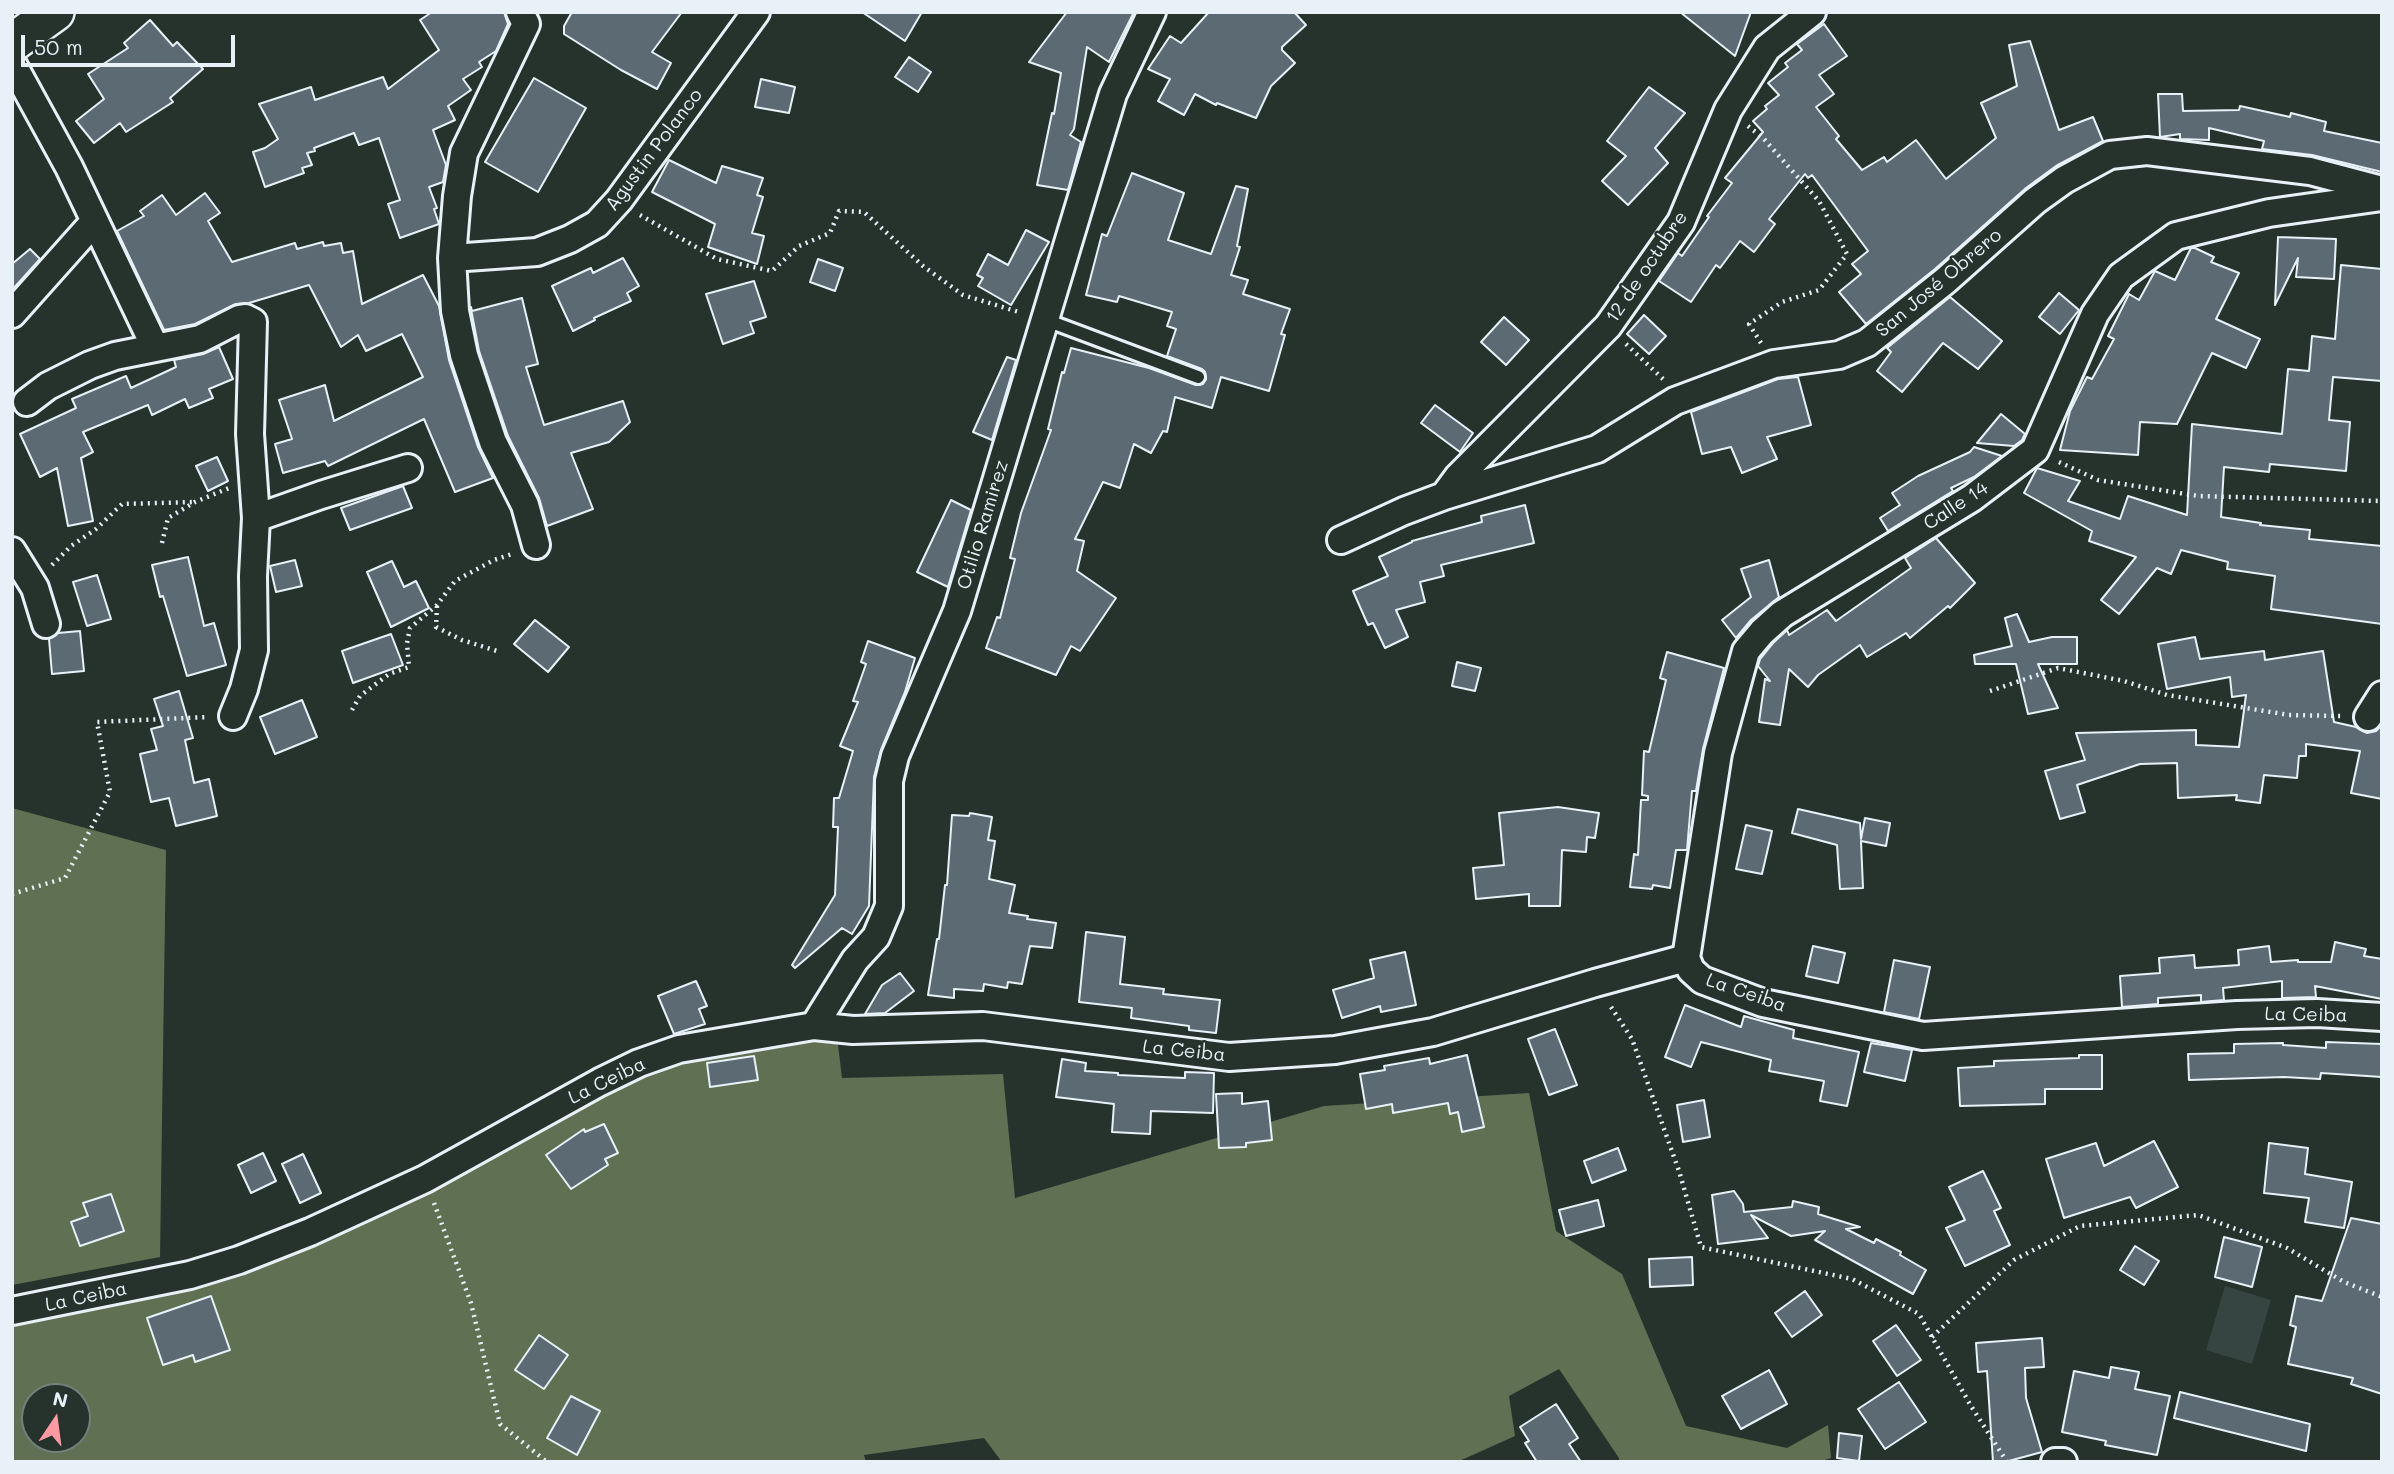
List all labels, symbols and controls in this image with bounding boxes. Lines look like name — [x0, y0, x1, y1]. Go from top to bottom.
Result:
scale bar — [24, 21, 238, 65]
text: 50 m — [34, 33, 83, 60]
street label: Agustin Polanco — [601, 84, 707, 216]
street label: 12 de octubre — [1601, 207, 1693, 327]
street label: San José Obrero — [1871, 224, 2007, 342]
street label: Otilio Ramirez — [953, 458, 1013, 592]
street label: Calle 14 — [1919, 477, 1993, 535]
street label: La Ceiba — [1703, 969, 1789, 1017]
street label: La Ceiba — [2264, 1003, 2348, 1027]
street label: La Ceiba — [1142, 1035, 1226, 1067]
street label: La Ceiba — [565, 1053, 649, 1109]
street label: La Ceiba — [43, 1277, 129, 1317]
north arrow — [21, 1383, 91, 1453]
text: N — [51, 1385, 70, 1413]

